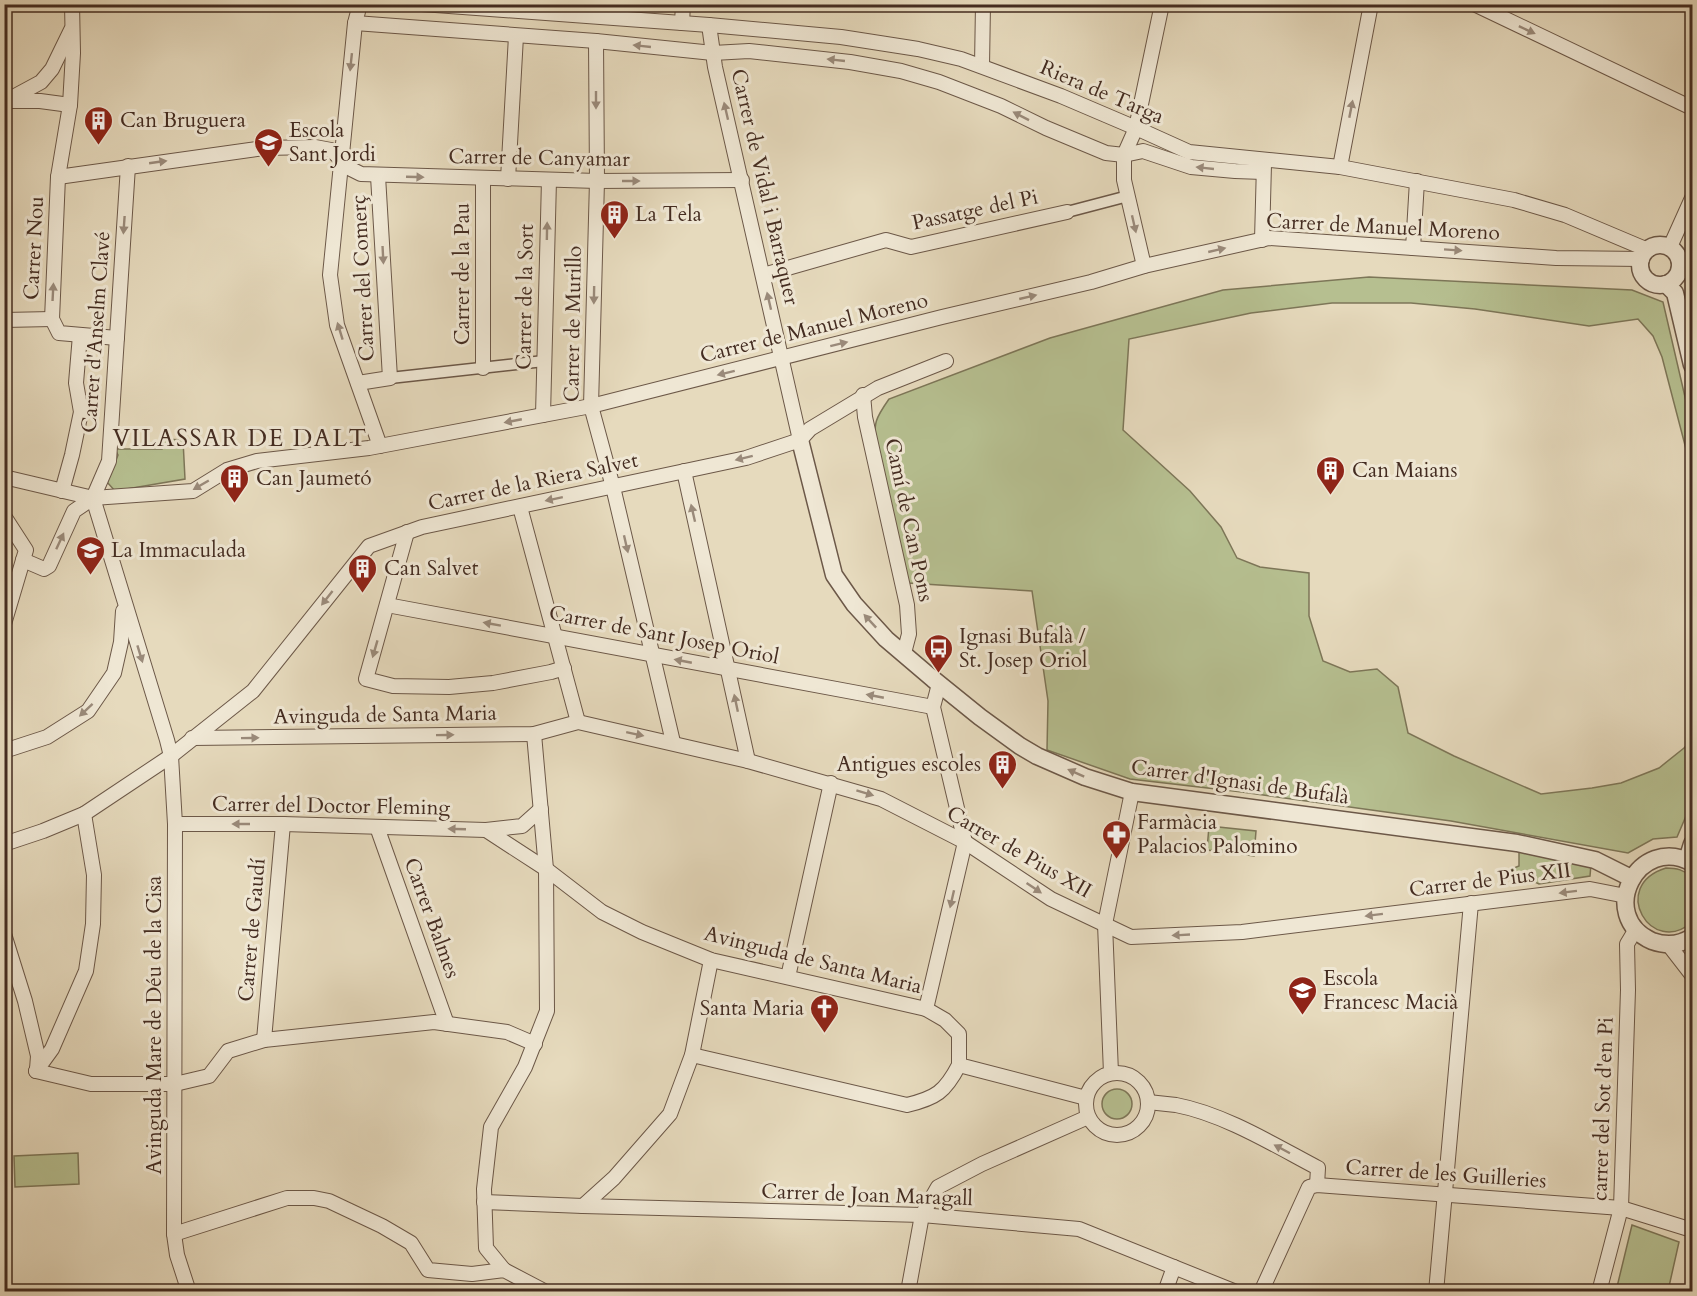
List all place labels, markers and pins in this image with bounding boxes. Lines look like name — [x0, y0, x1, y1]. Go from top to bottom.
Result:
building icon: Can Bruguera — [83, 104, 115, 146]
place label: Can Bruguera — [120, 106, 246, 135]
place label: Escola Sant Jordi — [289, 116, 376, 169]
school or university icon: Escola Sant Jordi — [252, 126, 284, 168]
building icon: La Tela — [598, 198, 630, 240]
place label: La Tela — [635, 200, 702, 229]
building icon: Can Maians — [1315, 454, 1347, 496]
place label: Can Maians — [1352, 456, 1458, 485]
building icon: Can Jaumetó — [219, 462, 251, 504]
place label: Can Jaumetó — [256, 464, 372, 493]
school or university icon: La Immaculada — [74, 534, 106, 576]
place label: La Immaculada — [111, 536, 246, 565]
building icon: Can Salvet — [347, 552, 379, 594]
place label: Can Salvet — [384, 554, 479, 583]
place label: Ignasi Bufalà / St. Josep Oriol — [959, 622, 1087, 675]
bus stop icon: Ignasi Bufalà / St. Josep Oriol — [922, 632, 954, 674]
building icon: Antigues escoles — [986, 748, 1018, 790]
place label: Antigues escoles — [837, 750, 981, 779]
place label: Farmàcia Palacios Palomino — [1137, 808, 1298, 861]
pharmacy icon: Farmàcia Palacios Palomino — [1100, 818, 1132, 860]
place label: Escola Francesc Macià — [1323, 964, 1458, 1017]
school or university icon: Escola Francesc Macià — [1286, 974, 1318, 1016]
church icon: Santa Maria — [809, 992, 841, 1034]
place label: Santa Maria — [700, 994, 804, 1023]

